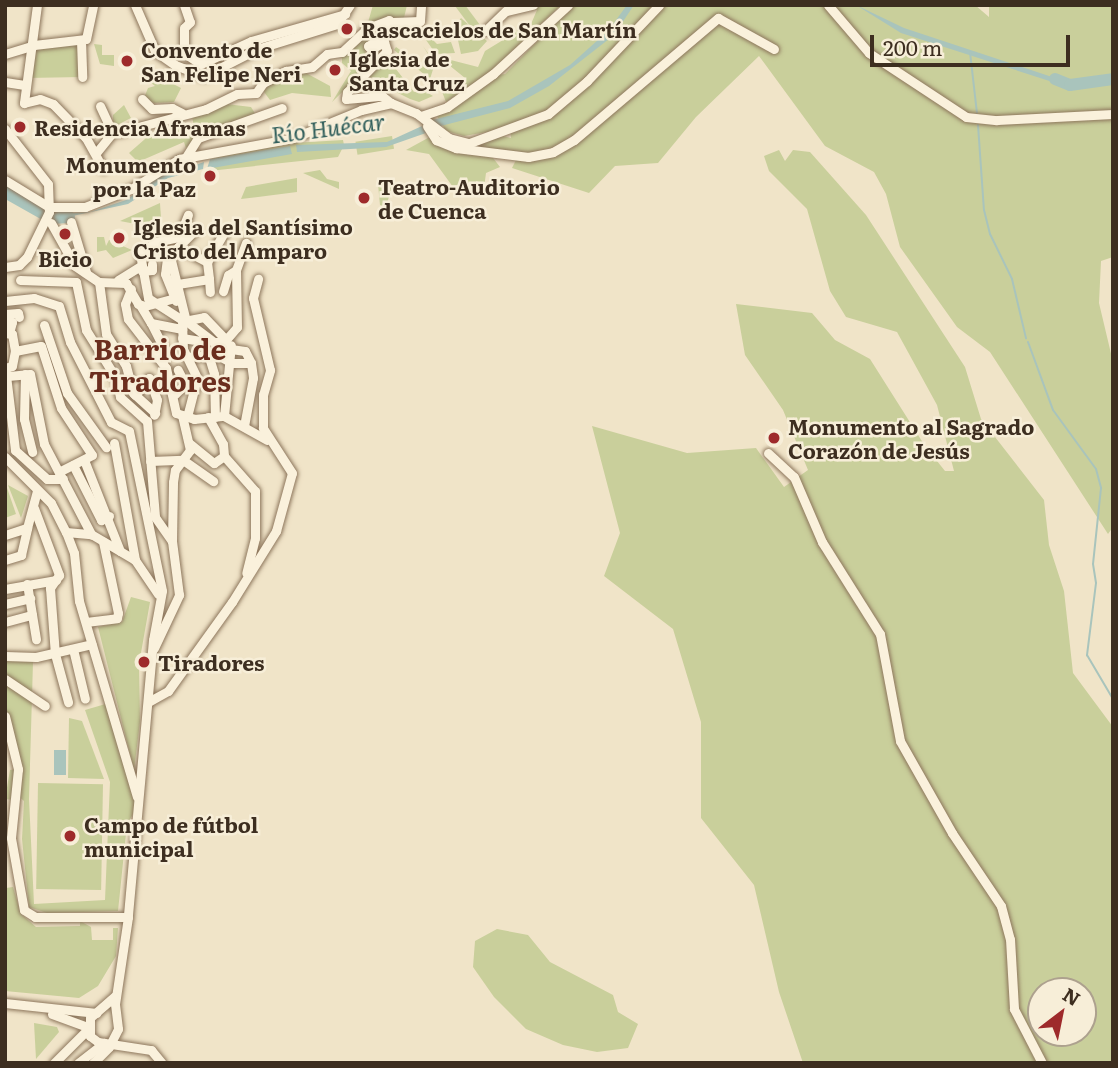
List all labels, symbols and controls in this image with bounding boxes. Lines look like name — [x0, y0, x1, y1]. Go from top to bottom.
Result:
place label: Rascacielos de San Martín — [361, 16, 637, 42]
marker: Rascacielos de San Martín — [339, 21, 355, 37]
scale bar — [873, 21, 1072, 65]
text: 200 m — [883, 31, 943, 62]
place label: Convento de San Felipe Neri — [141, 36, 301, 86]
place label: Iglesia de Santa Cruz — [349, 45, 465, 95]
marker: Convento de San Felipe Neri — [119, 53, 135, 69]
marker: Iglesia de Santa Cruz — [327, 62, 343, 78]
water label: Río Huécar — [269, 106, 387, 148]
place label: Residencia Aframas — [34, 114, 246, 140]
marker: Residencia Aframas — [12, 119, 28, 135]
place label: Monumento por la Paz — [66, 151, 196, 201]
marker: Monumento por la Paz — [202, 168, 218, 184]
place label: Teatro-Auditorio de Cuenca — [378, 173, 560, 223]
marker: Teatro-Auditorio de Cuenca — [356, 190, 372, 206]
place label: Iglesia del Santísimo Cristo del Amparo — [133, 213, 353, 263]
marker: Bicio — [57, 226, 73, 242]
marker: Iglesia del Santísimo Cristo del Amparo — [111, 230, 127, 246]
place label: Bicio — [38, 245, 92, 271]
district label: Barrio de Tiradores — [89, 331, 231, 397]
place label: Monumento al Sagrado Corazón de Jesús — [788, 413, 1034, 463]
marker: Monumento al Sagrado Corazón de Jesús — [766, 430, 782, 446]
place label: Tiradores — [158, 649, 264, 675]
marker: Tiradores — [136, 654, 152, 670]
place label: Campo de fútbol municipal — [84, 811, 258, 861]
marker: Campo de fútbol municipal — [62, 828, 78, 844]
north arrow — [1027, 977, 1097, 1047]
text: N — [1058, 980, 1086, 1012]

